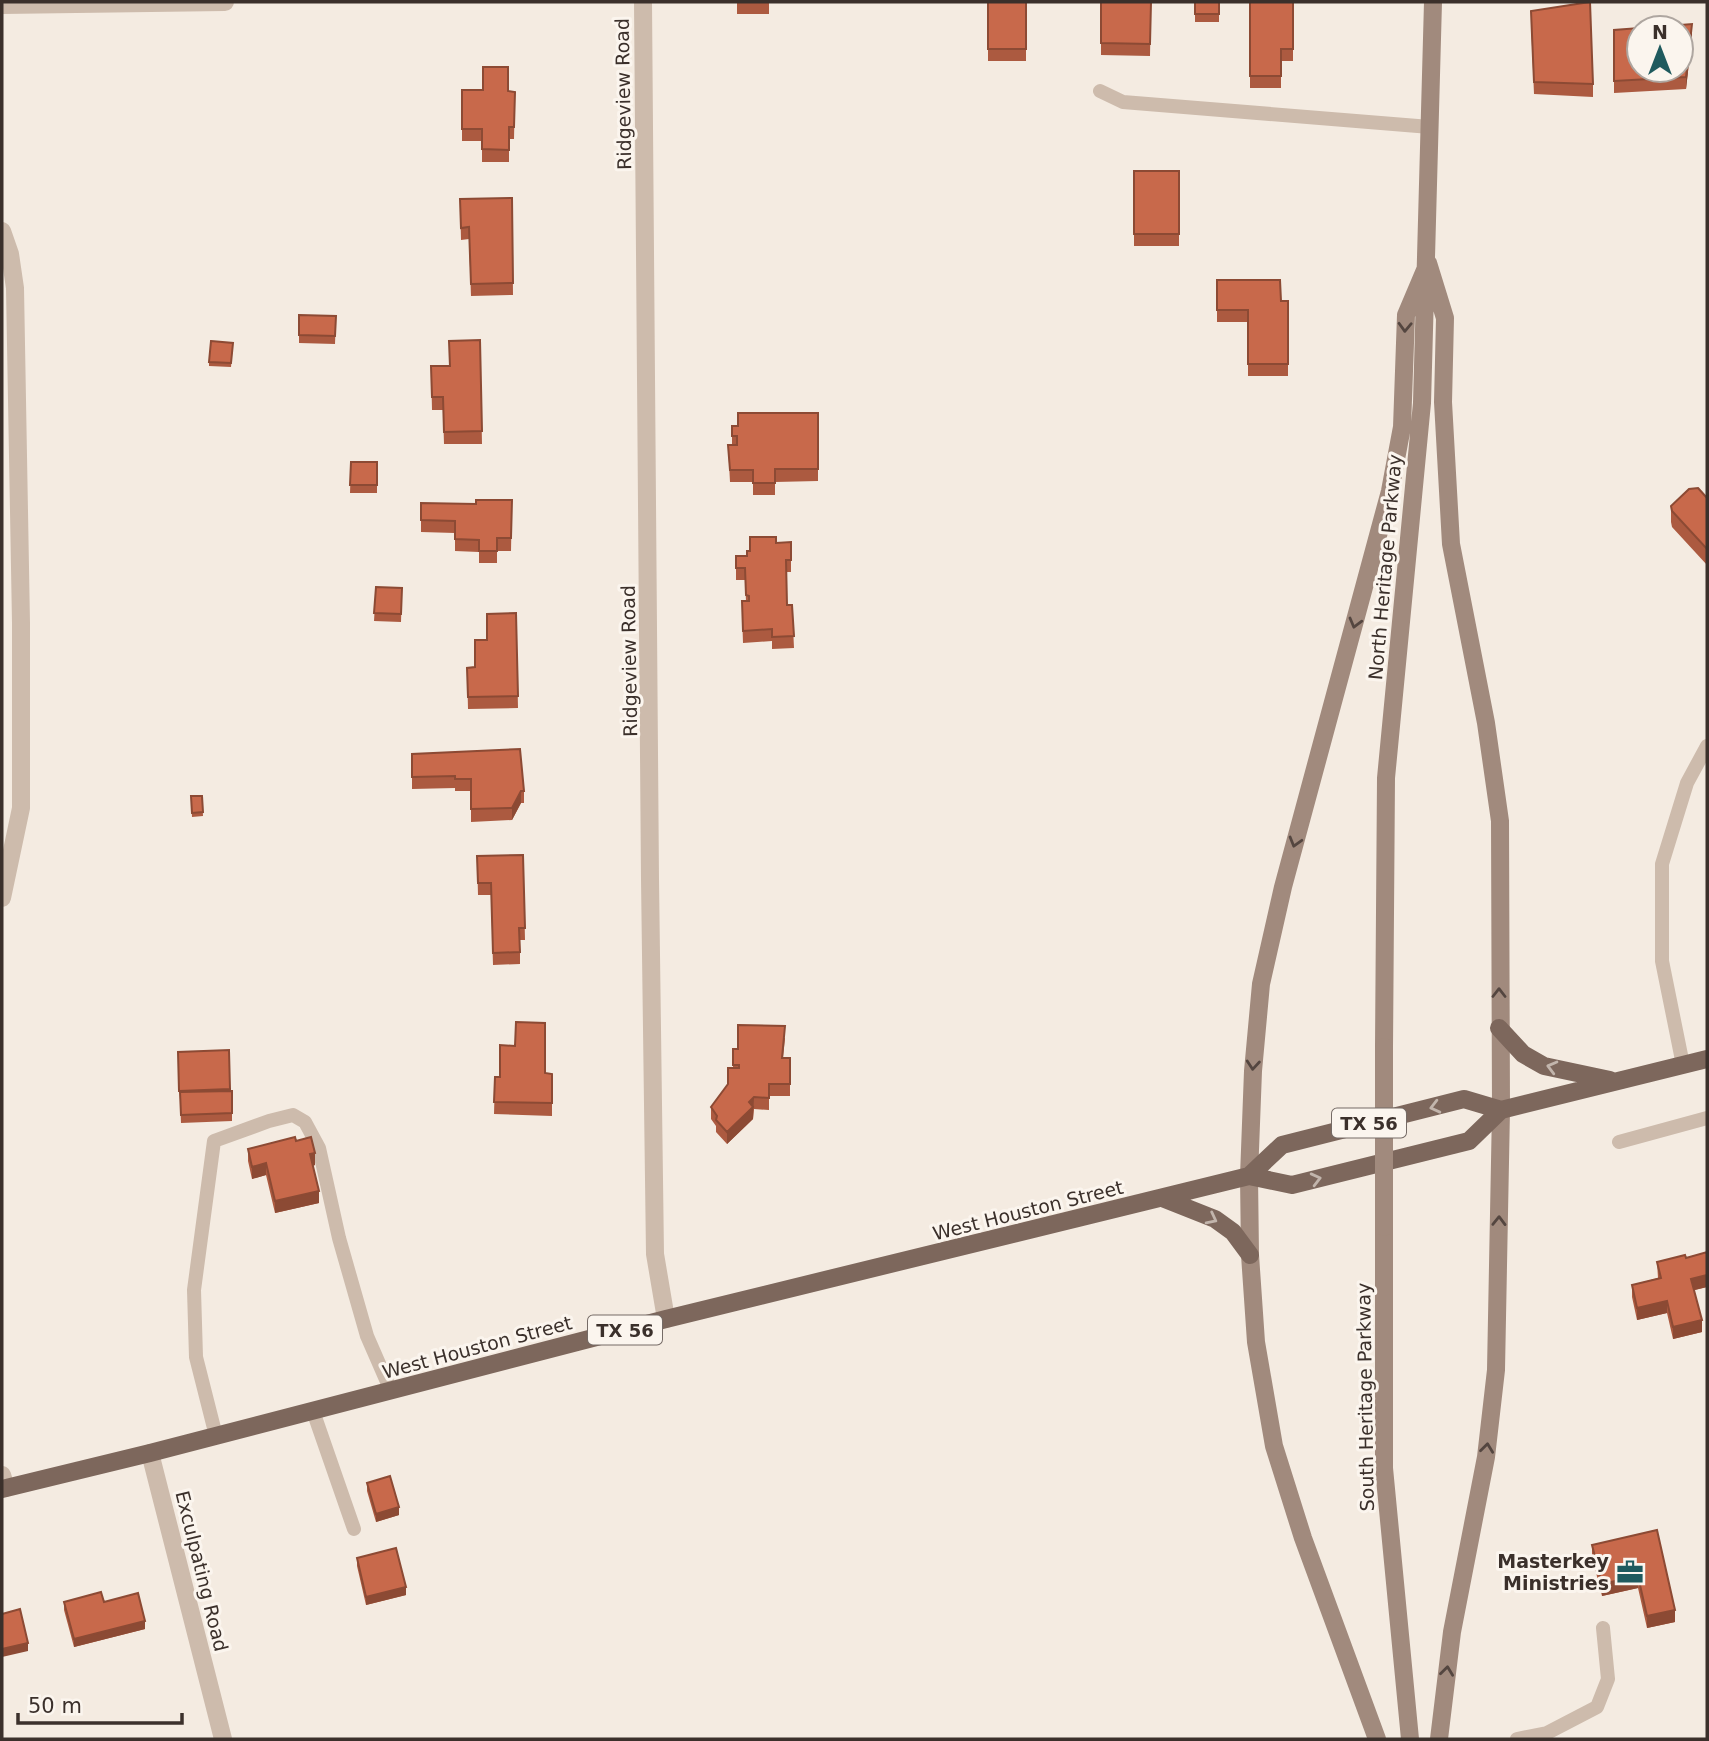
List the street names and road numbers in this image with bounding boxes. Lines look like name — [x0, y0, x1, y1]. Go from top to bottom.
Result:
street label: Ridgeview Road — [611, 18, 635, 170]
street label: North Heritage Parkway — [1364, 453, 1406, 681]
street label: Ridgeview Road — [617, 585, 641, 737]
road number: TX 56 — [1332, 1108, 1406, 1138]
street label: West Houston Street — [930, 1176, 1126, 1244]
street label: South Heritage Parkway — [1352, 1282, 1378, 1512]
street label: West Houston Street — [380, 1311, 574, 1383]
road number: TX 56 — [588, 1316, 662, 1344]
street label: Exculpating Road — [171, 1488, 233, 1654]

